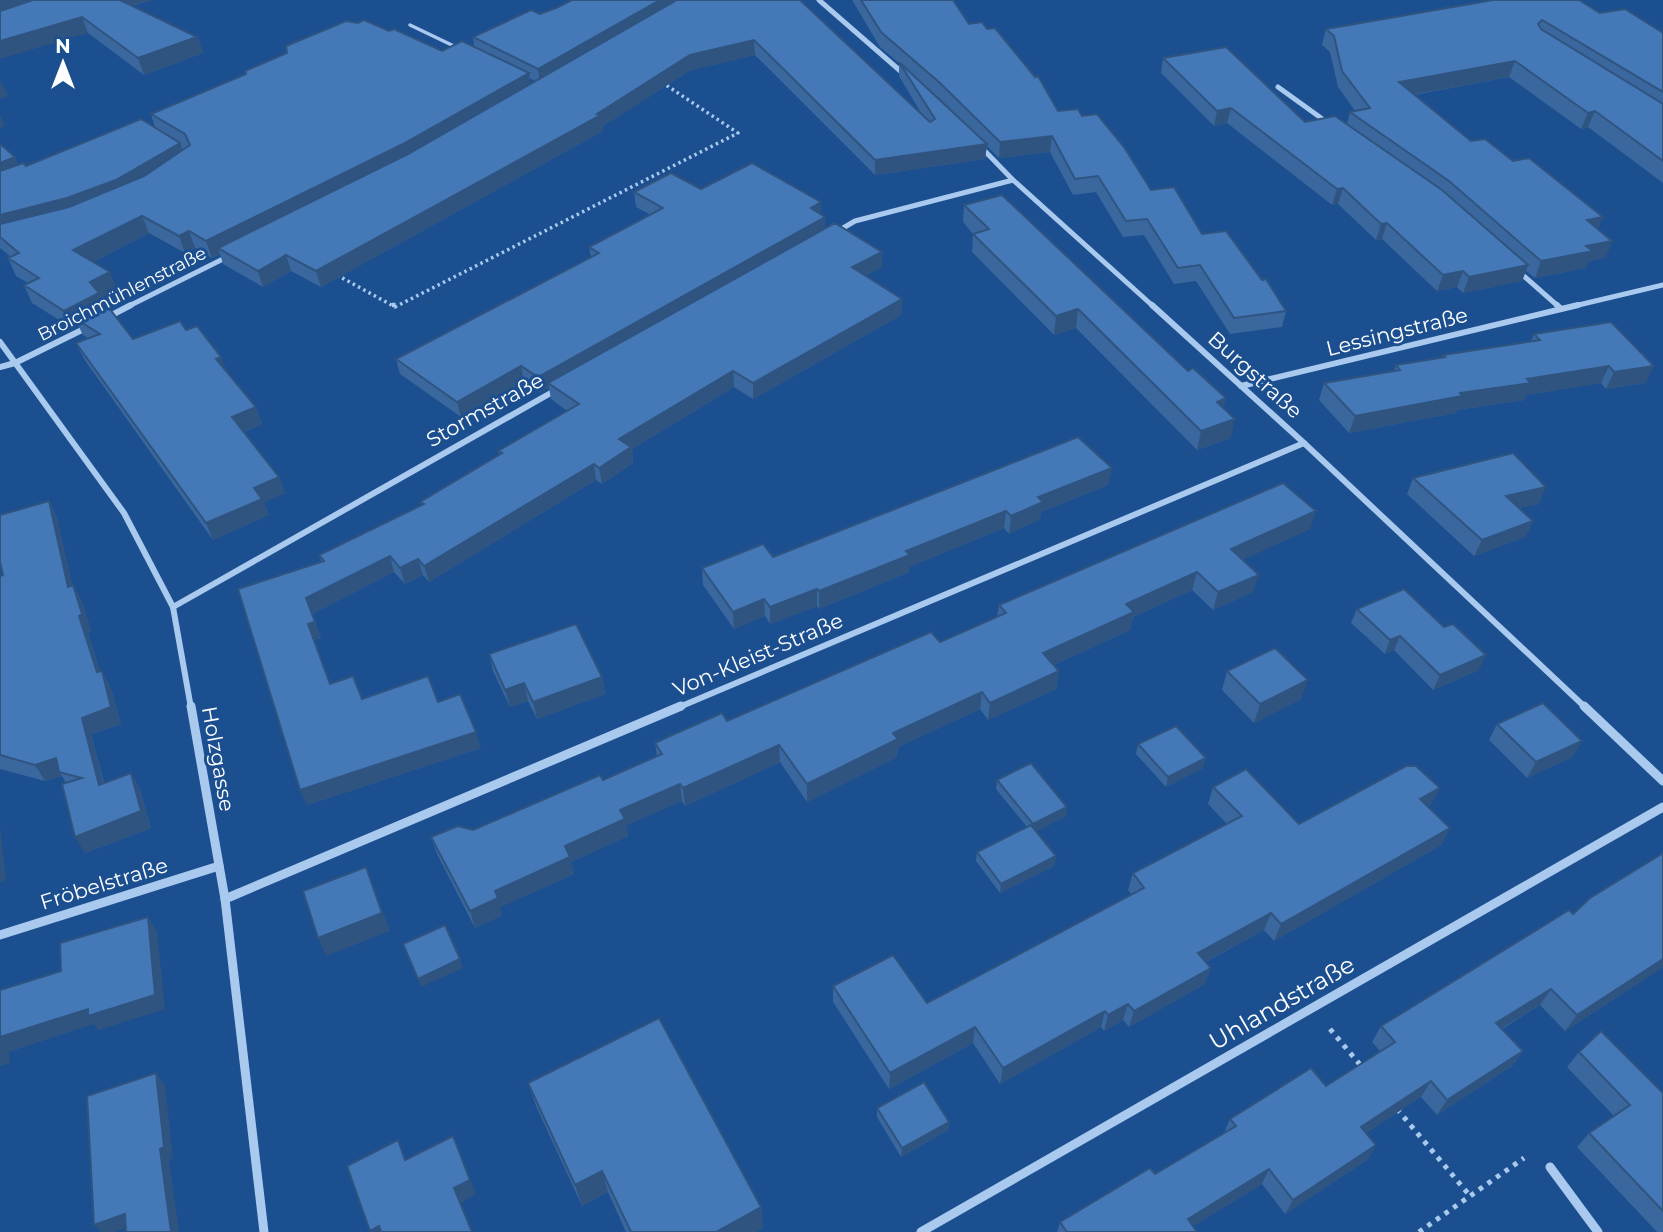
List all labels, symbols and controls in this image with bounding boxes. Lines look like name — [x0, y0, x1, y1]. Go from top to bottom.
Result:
north arrow — [28, 28, 98, 98]
text: N — [55, 35, 71, 58]
street label: Broichmühlenstraße — [34, 242, 210, 346]
street label: Lessingstraße — [1323, 302, 1470, 361]
street label: Burgstraße — [1203, 326, 1308, 423]
street label: Stormstraße — [422, 367, 548, 452]
street label: Von-Kleist-Straße — [669, 607, 847, 702]
street label: Holzgasse — [197, 704, 240, 813]
street label: Fröbelstraße — [37, 852, 171, 915]
street label: Uhlandstraße — [1204, 949, 1360, 1056]

